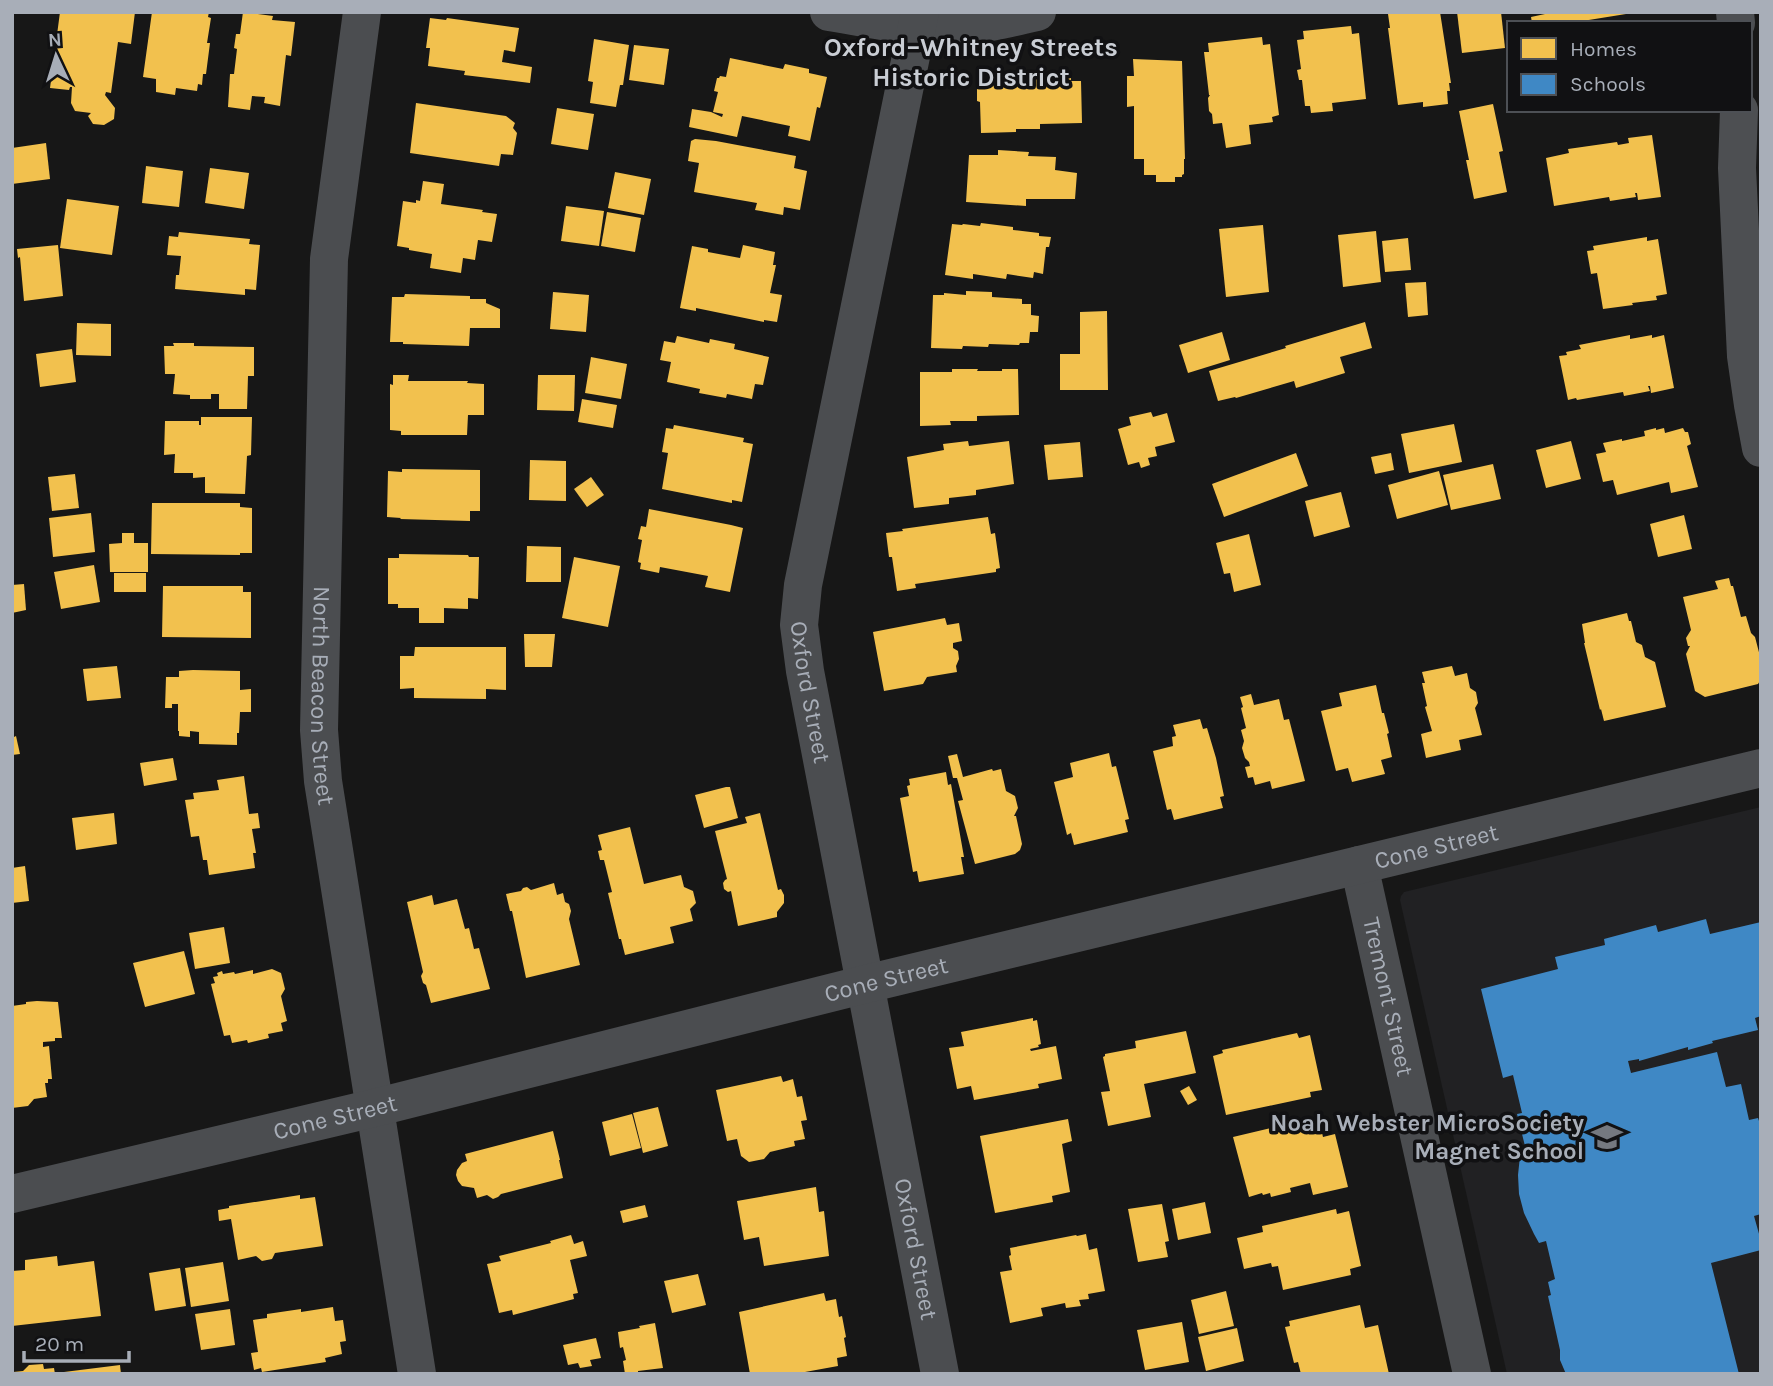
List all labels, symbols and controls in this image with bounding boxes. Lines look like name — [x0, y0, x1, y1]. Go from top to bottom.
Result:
north arrow — [21, 21, 91, 91]
legend — [1507, 21, 1752, 112]
text: N — [47, 29, 62, 51]
district label: Oxford–Whitney Streets Historic District — [824, 32, 1118, 93]
text: Homes — [1570, 37, 1637, 61]
text: Schools — [1570, 72, 1646, 96]
street label: North Beacon Street — [305, 586, 341, 807]
street label: Oxford Street — [785, 619, 836, 765]
street label: Cone Street — [1372, 818, 1501, 875]
street label: Tremont Street — [1357, 915, 1419, 1079]
street label: Cone Street — [821, 951, 951, 1008]
street label: Cone Street — [270, 1089, 400, 1145]
place label: Noah Webster MicroSociety Magnet School — [1270, 1109, 1584, 1165]
school or university icon: Noah Webster MicroSociety Magnet School — [1590, 1120, 1624, 1154]
street label: Oxford Street — [889, 1176, 943, 1322]
scale bar — [24, 1320, 130, 1364]
text: 20 m — [35, 1332, 84, 1356]

